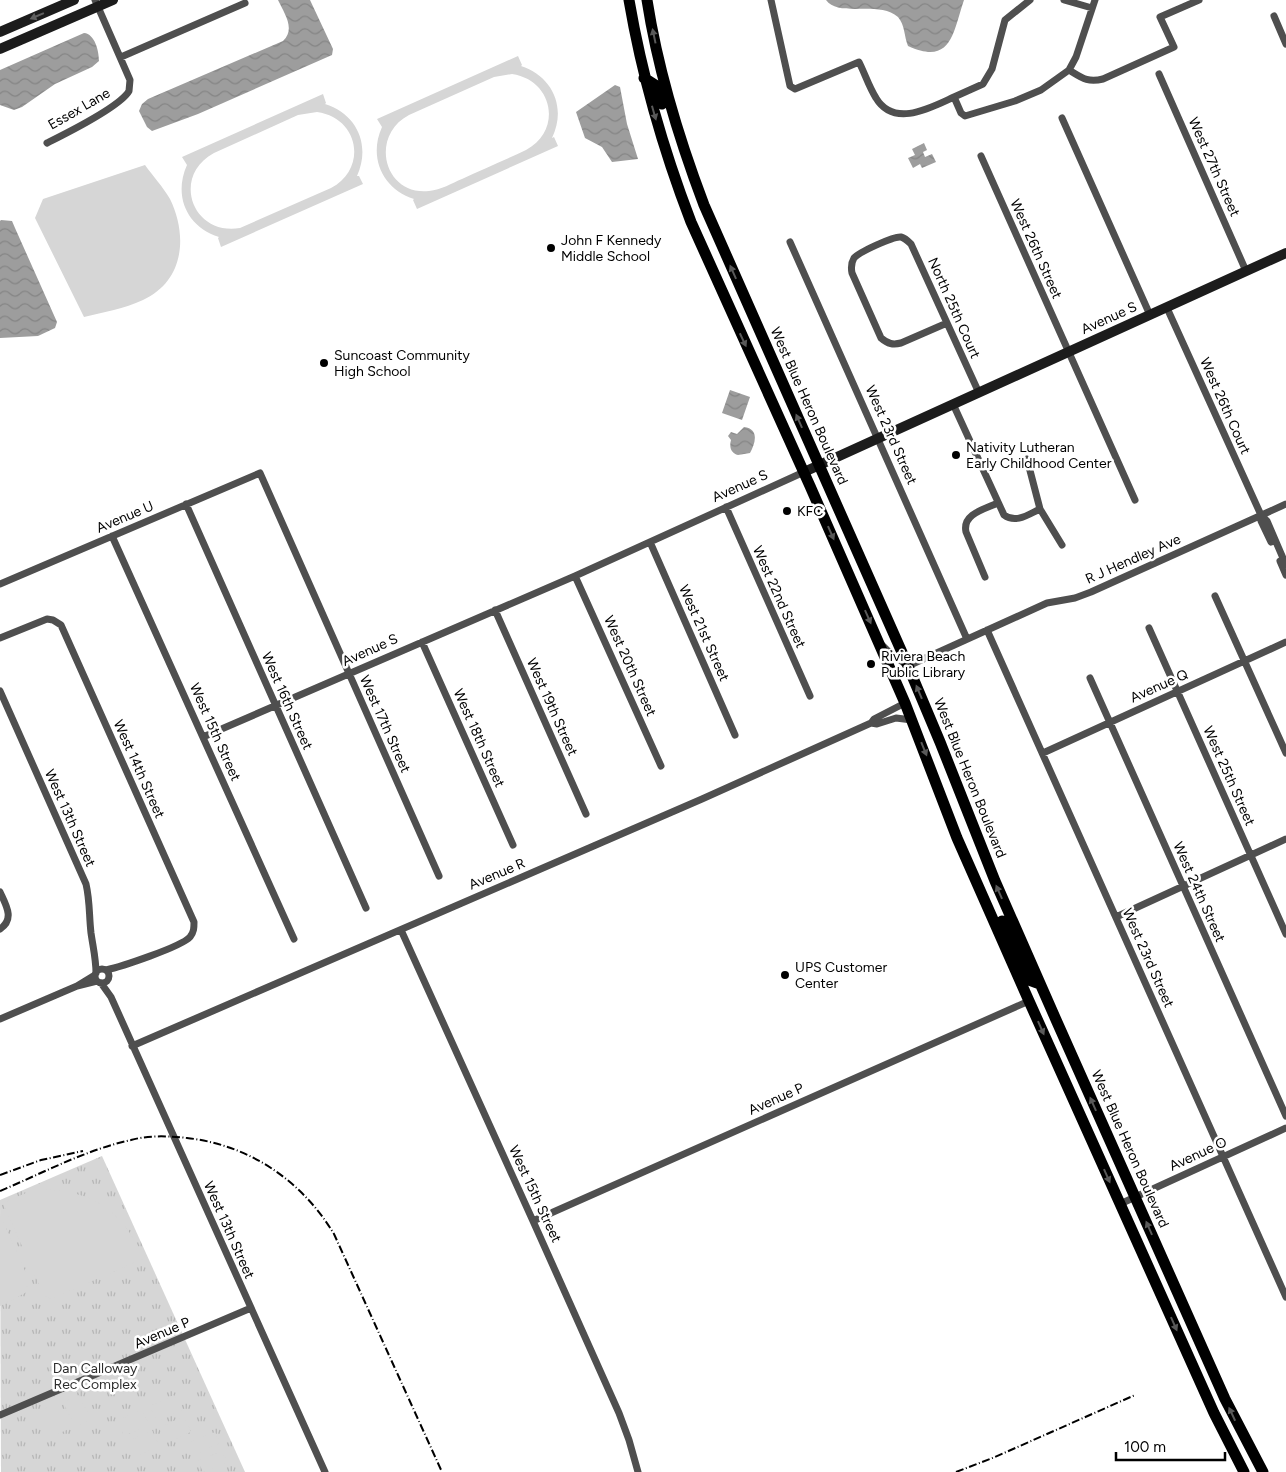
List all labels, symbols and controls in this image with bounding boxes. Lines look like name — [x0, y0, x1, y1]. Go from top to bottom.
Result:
one-way arrow — [29, 12, 44, 20]
one-way arrow — [649, 28, 657, 44]
street label: Essex Lane — [45, 84, 113, 134]
one-way arrow — [650, 105, 658, 120]
street label: West 27th Street — [1184, 115, 1244, 219]
street label: West 26th Street — [1006, 197, 1066, 301]
place label: John F Kennedy Middle School — [561, 232, 662, 265]
marker: John F Kennedy Middle School — [545, 242, 557, 254]
street label: North 25th Court — [924, 255, 984, 361]
one-way arrow — [729, 265, 737, 279]
street label: Avenue S — [1078, 298, 1140, 338]
street label: West Blue Heron Boulevard — [766, 325, 852, 487]
one-way arrow — [739, 333, 747, 347]
place label: Suncoast Community High School — [334, 347, 471, 380]
street label: West 26th Court — [1196, 355, 1254, 457]
marker: Suncoast Community High School — [318, 357, 330, 369]
street label: West 23rd Street — [862, 383, 920, 487]
one-way arrow — [795, 414, 803, 428]
place label: Nativity Lutheran Early Childhood Center — [966, 439, 1112, 472]
marker: Nativity Lutheran Early Childhood Center — [950, 449, 962, 461]
street label: Avenue S — [709, 466, 771, 506]
street label: Avenue U — [94, 497, 156, 537]
place label: KFC — [797, 503, 823, 520]
marker: KFC — [781, 505, 793, 517]
one-way arrow — [827, 526, 835, 540]
street label: R J Hendley Ave — [1083, 530, 1184, 588]
street label: West 22nd Street — [749, 543, 809, 651]
street label: West 21st Street — [675, 582, 733, 684]
one-way arrow — [864, 610, 872, 624]
street label: West 20th Street — [600, 613, 660, 719]
street label: Avenue S — [339, 630, 401, 670]
place label: Riviera Beach Public Library — [881, 648, 966, 681]
street label: West 16th Street — [258, 649, 316, 753]
street label: West 19th Street — [523, 655, 581, 759]
marker: Riviera Beach Public Library — [865, 658, 877, 670]
street label: Avenue Q — [1127, 666, 1191, 706]
street label: West 17th Street — [356, 673, 414, 775]
street label: West 15th Street — [186, 680, 244, 784]
one-way arrow — [915, 685, 923, 699]
street label: West 18th Street — [450, 686, 508, 790]
street label: West Blue Heron Boulevard — [930, 696, 1010, 860]
street label: West 14th Street — [110, 717, 168, 821]
street label: West 25th Street — [1199, 723, 1259, 829]
one-way arrow — [920, 742, 928, 757]
street label: West 13th Street — [41, 767, 99, 869]
street label: West 24th Street — [1169, 839, 1229, 945]
street label: Avenue R — [466, 854, 528, 893]
one-way arrow — [995, 885, 1003, 899]
street label: West 23rd Street — [1119, 906, 1177, 1010]
place label: UPS Customer Center — [795, 959, 887, 992]
marker: UPS Customer Center — [779, 969, 791, 981]
one-way arrow — [1037, 1021, 1045, 1035]
street label: West Blue Heron Boulevard — [1087, 1068, 1173, 1230]
street label: Avenue P — [746, 1079, 806, 1119]
one-way arrow — [1089, 1097, 1097, 1111]
street label: Avenue O — [1166, 1133, 1230, 1175]
street label: West 15th Street — [505, 1143, 565, 1245]
one-way arrow — [1104, 1169, 1112, 1183]
street label: West 13th Street — [200, 1179, 258, 1281]
one-way arrow — [1144, 1221, 1152, 1235]
street label: Avenue P — [132, 1314, 192, 1352]
one-way arrow — [1171, 1317, 1179, 1331]
park label: Dan Calloway Rec Complex — [53, 1360, 138, 1393]
one-way arrow — [1228, 1406, 1236, 1421]
scale bar — [1116, 1430, 1225, 1462]
text: 100 m — [1124, 1438, 1166, 1456]

